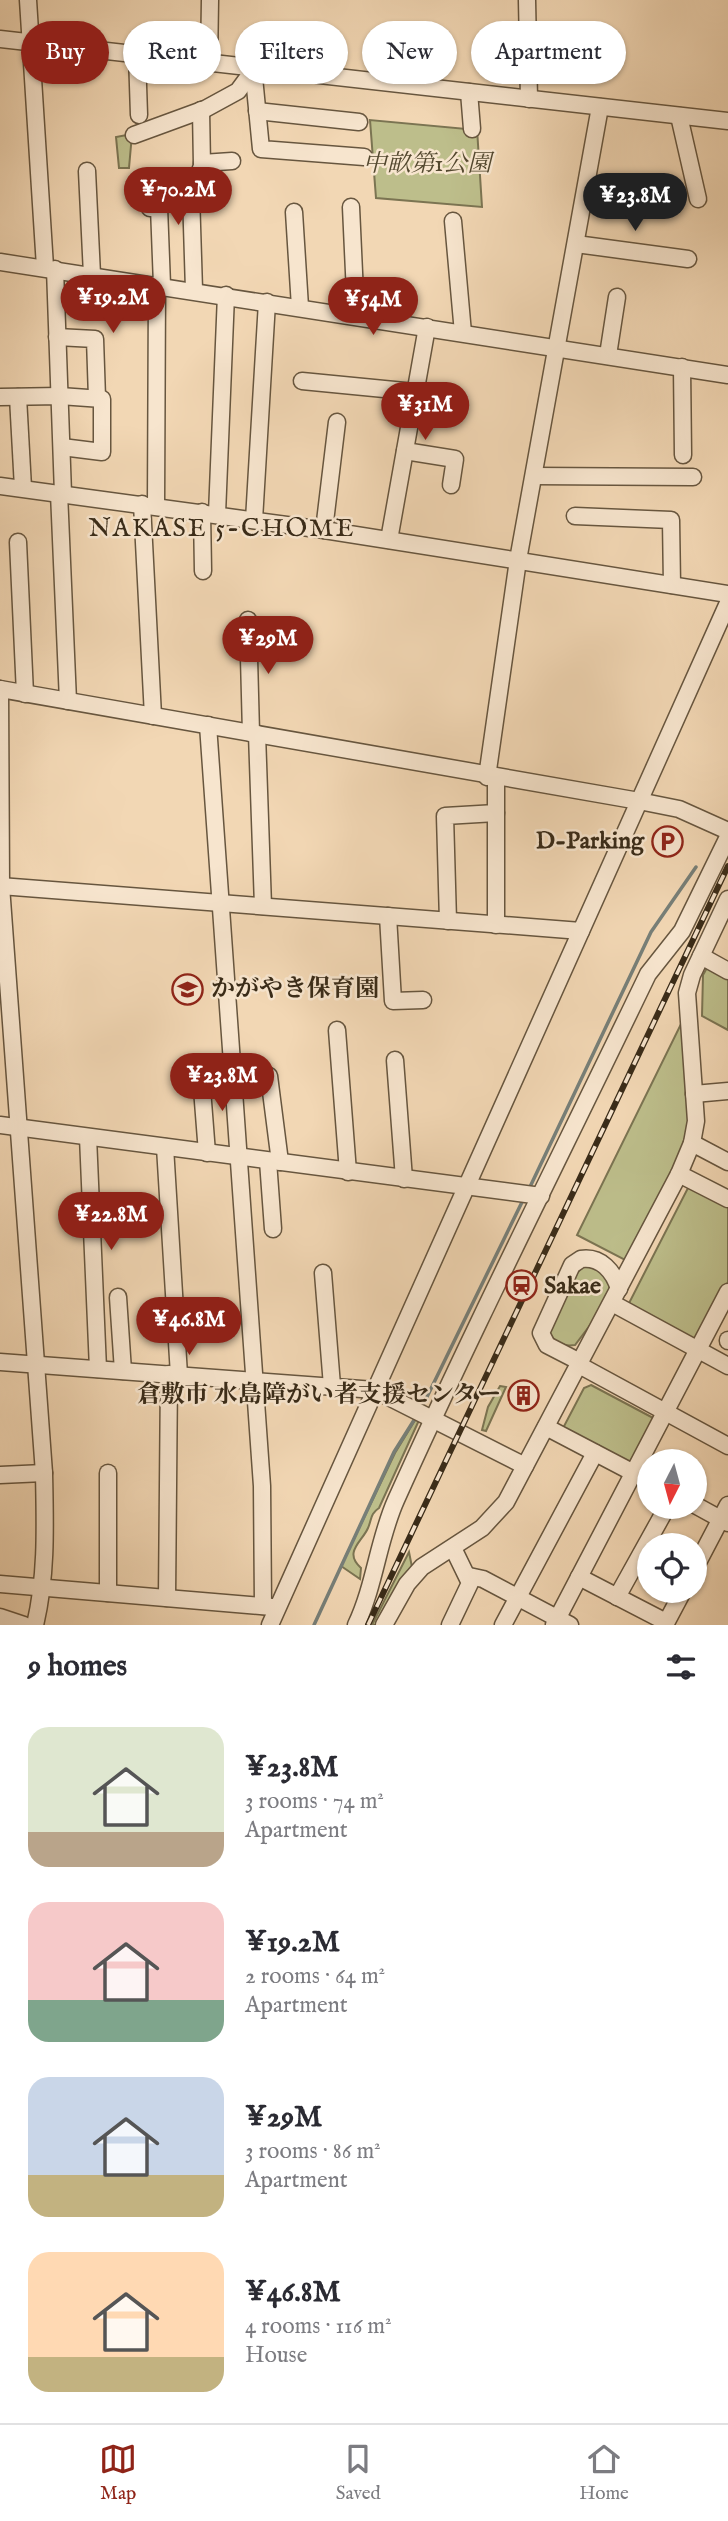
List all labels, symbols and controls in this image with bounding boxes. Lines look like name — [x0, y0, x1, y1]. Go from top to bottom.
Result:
chip: Buy — [21, 21, 109, 84]
chip: Rent — [123, 21, 221, 84]
chip: Filters — [235, 21, 348, 84]
chip: New — [362, 21, 457, 84]
chip: Apartment — [471, 21, 626, 84]
park label: 中畝第1公園 — [363, 149, 495, 180]
pin: ¥70.2M — [121, 168, 235, 227]
pin: ¥23.8M — [578, 174, 692, 233]
text: ¥70.2M — [140, 175, 216, 204]
text: ¥23.8M — [599, 181, 671, 210]
pin: ¥19.2M — [56, 276, 170, 335]
pin: ¥54M — [332, 278, 414, 337]
text: ¥19.2M — [77, 283, 149, 312]
text: ¥54M — [344, 285, 402, 314]
pin: ¥31M — [384, 382, 466, 442]
text: ¥31M — [397, 390, 453, 419]
district label: NAKASE 5-CHOME — [89, 512, 355, 545]
pin: ¥29M — [227, 616, 309, 676]
text: ¥29M — [238, 624, 298, 653]
parking icon: D-Parking — [650, 824, 684, 858]
place label: D-Parking — [536, 826, 645, 857]
school or university icon: かがやき保育園 — [171, 972, 205, 1006]
place label: かがやき保育園 — [211, 974, 379, 1005]
pin: ¥23.8M — [165, 1054, 279, 1113]
text: ¥23.8M — [186, 1061, 258, 1090]
pin: ¥22.8M — [54, 1192, 168, 1252]
text: ¥22.8M — [74, 1200, 148, 1229]
station icon: Sakae — [504, 1269, 538, 1303]
place label: Sakae — [544, 1271, 601, 1302]
pin: ¥46.8M — [132, 1298, 246, 1357]
text: ¥46.8M — [152, 1305, 226, 1334]
building icon: 倉敷市 水島障がい者支援センター — [507, 1378, 541, 1412]
place label: 倉敷市 水島障がい者支援センター — [137, 1380, 501, 1411]
north arrow — [637, 1449, 707, 1519]
map controls — [637, 1449, 707, 1603]
button: locate — [637, 1533, 707, 1603]
text: 9 homes — [28, 1648, 127, 1686]
icon: filters — [662, 1648, 700, 1686]
text: ¥23.8M — [245, 1749, 339, 1787]
icon: home — [84, 1755, 168, 1839]
text: 3 rooms · 74 m² — [245, 1787, 384, 1816]
text: Apartment — [245, 1816, 348, 1845]
text: ¥19.2M — [245, 1924, 340, 1962]
icon: home — [84, 1930, 168, 2014]
text: 2 rooms · 64 m² — [245, 1962, 385, 1991]
text: Apartment — [245, 1991, 348, 2020]
text: ¥29M — [245, 2099, 322, 2137]
icon: home — [84, 2105, 168, 2189]
text: 3 rooms · 86 m² — [245, 2137, 381, 2166]
text: Apartment — [245, 2166, 348, 2195]
text: ¥46.8M — [245, 2274, 341, 2312]
icon: home — [84, 2280, 168, 2364]
text: 4 rooms · 116 m² — [245, 2312, 392, 2341]
text: House — [245, 2341, 307, 2370]
tab: Map — [99, 2440, 137, 2506]
tab: Saved — [336, 2440, 381, 2506]
tab: Home — [579, 2440, 629, 2506]

